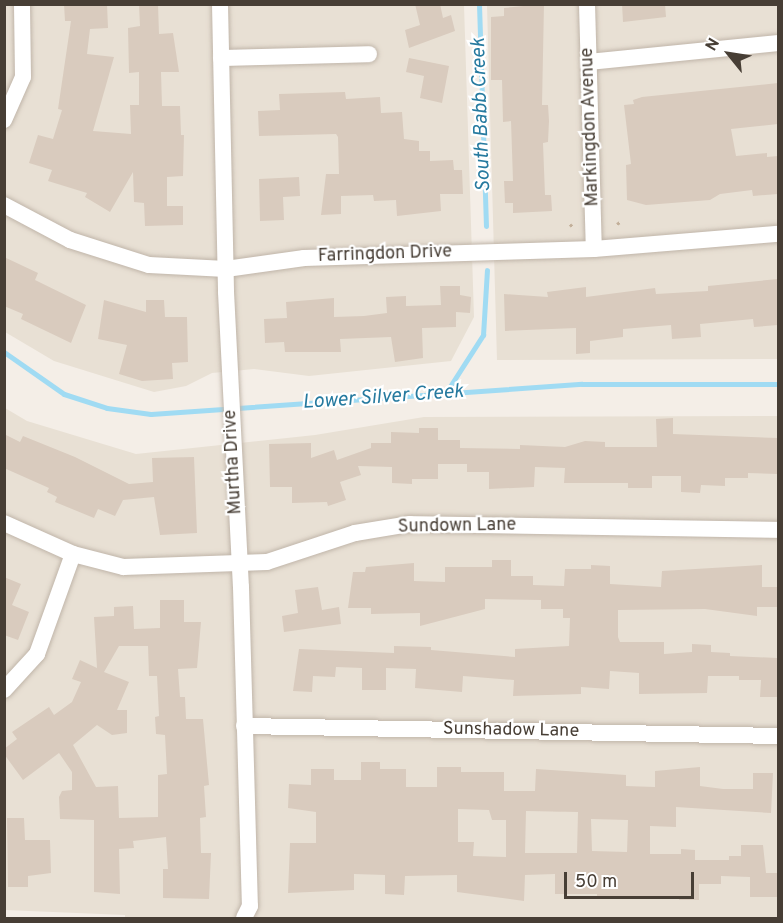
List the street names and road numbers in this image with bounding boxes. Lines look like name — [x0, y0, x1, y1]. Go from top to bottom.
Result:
street label: Markingdon Avenue — [577, 47, 605, 207]
street label: Farringdon Drive — [318, 242, 452, 268]
street label: Murtha Drive — [220, 409, 248, 515]
street label: Sundown Lane — [398, 515, 516, 539]
street label: Sunshadow Lane — [443, 719, 579, 743]

